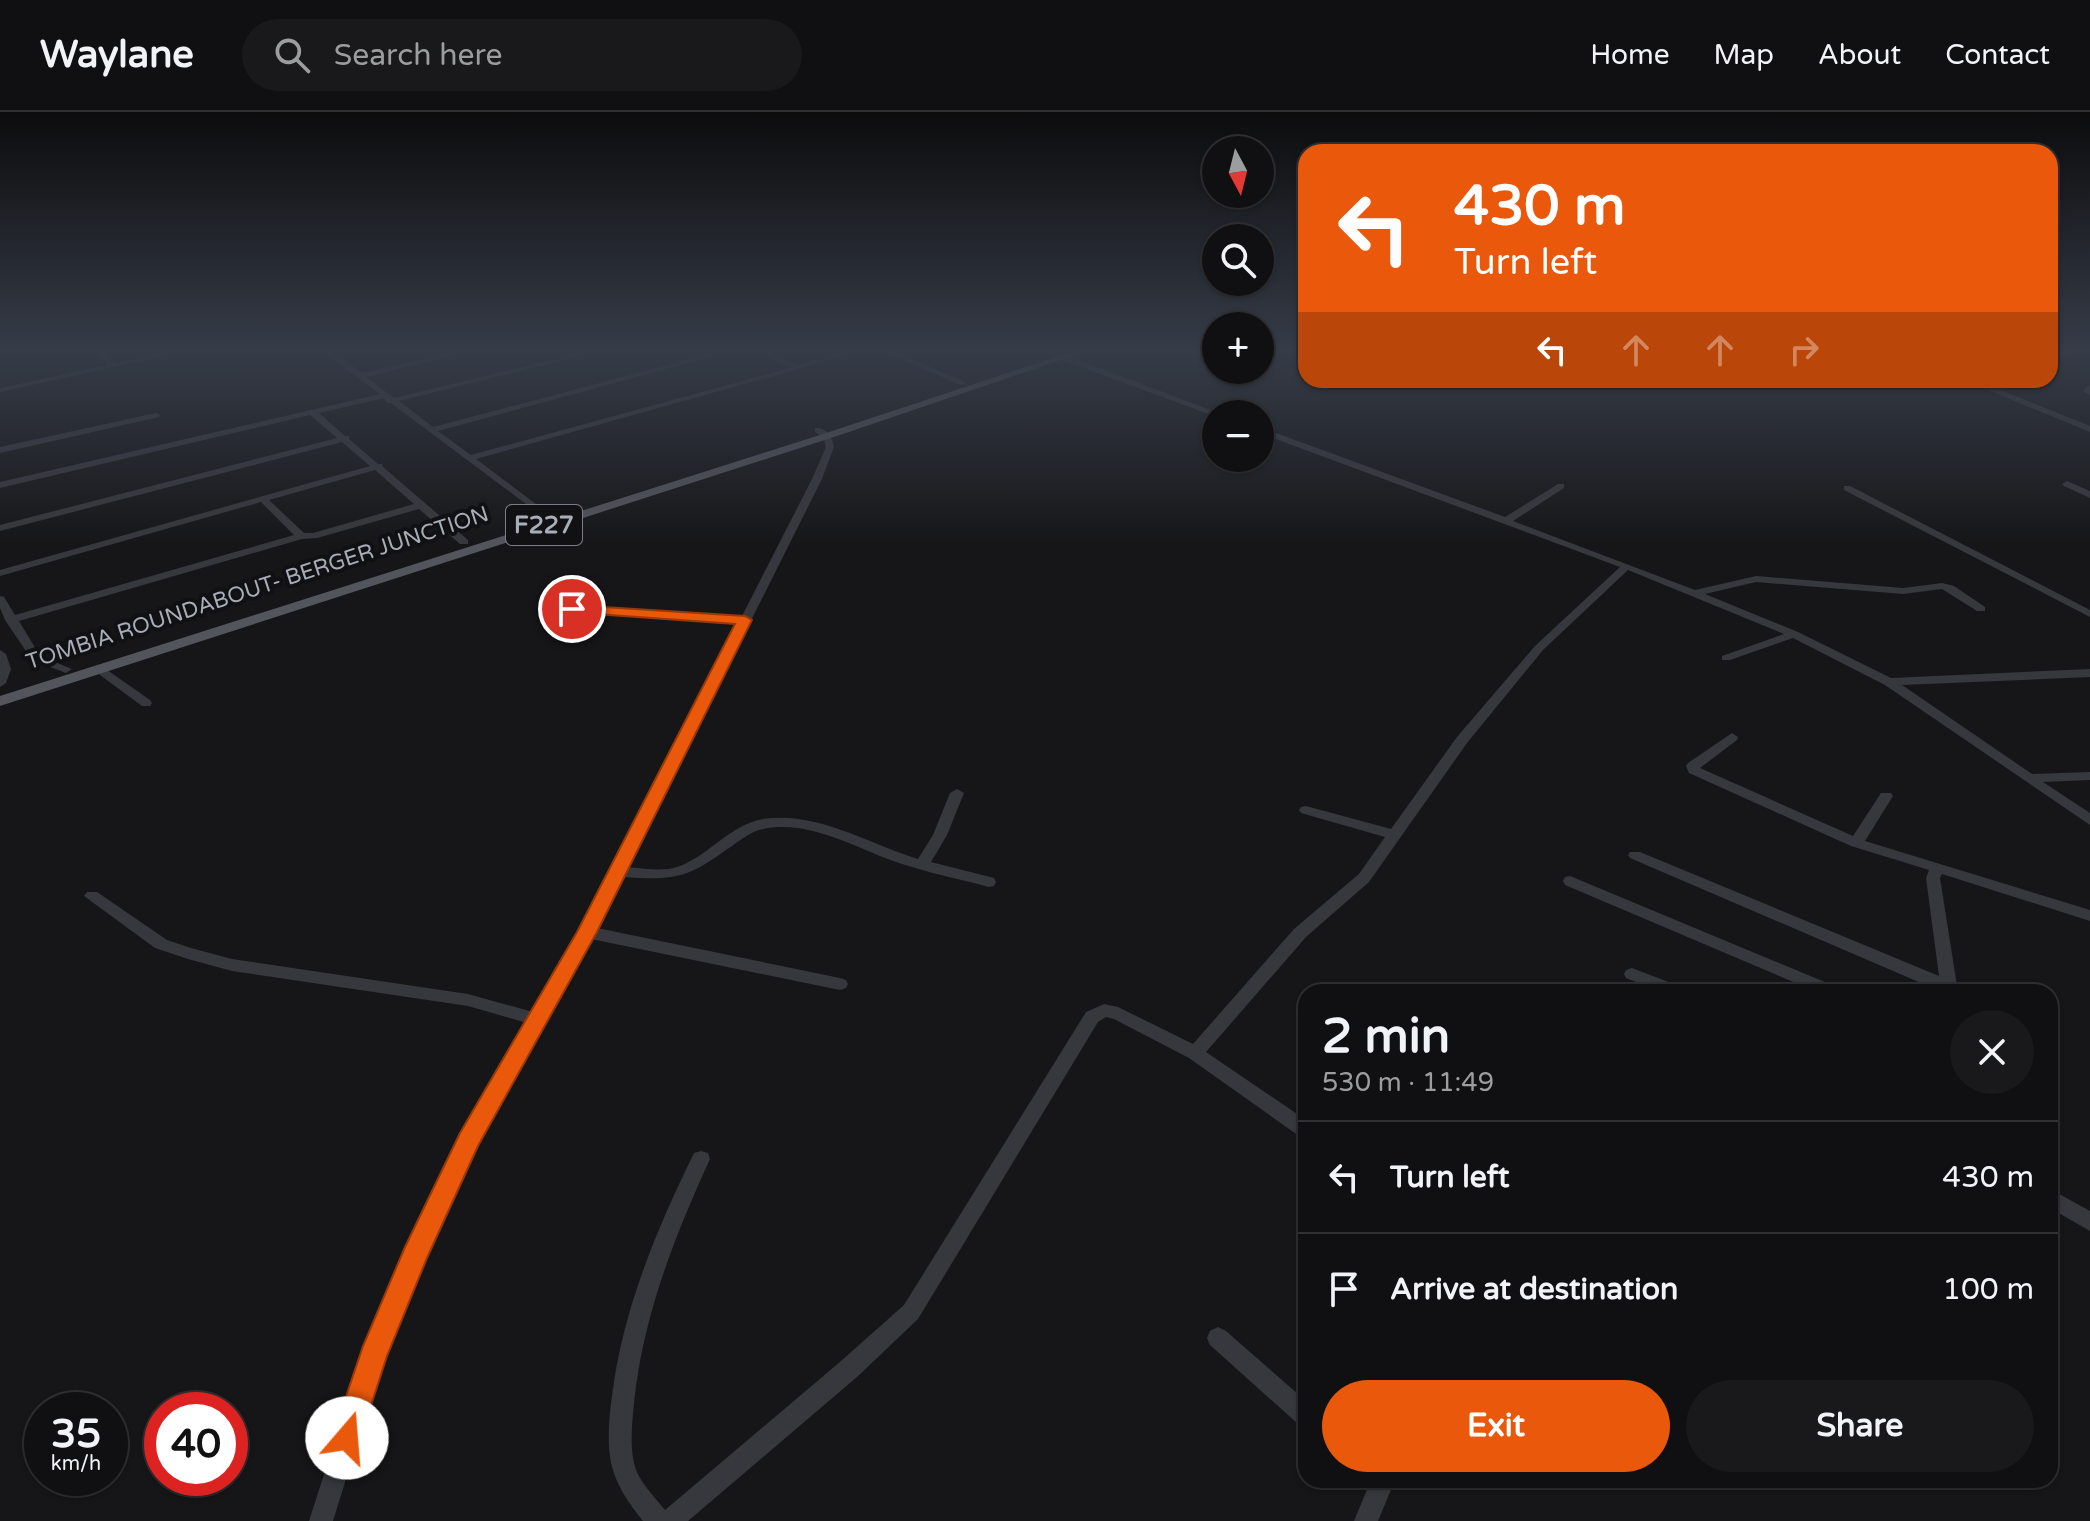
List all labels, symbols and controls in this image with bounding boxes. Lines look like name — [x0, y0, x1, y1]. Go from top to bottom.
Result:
search box — [242, 19, 802, 91]
text: Waylane — [40, 32, 194, 78]
icon: search — [270, 33, 314, 77]
text: Search here — [334, 37, 503, 74]
text: Home — [1590, 38, 1670, 72]
text: Map — [1714, 38, 1774, 72]
text: About — [1818, 38, 1901, 72]
text: Contact — [1945, 38, 2050, 72]
north arrow — [1202, 136, 1274, 208]
map controls — [1202, 136, 1274, 472]
text: 430 m — [1454, 173, 1625, 240]
icon: left — [1322, 176, 1426, 280]
button: search — [1202, 224, 1274, 296]
text: Turn left — [1454, 241, 1597, 284]
button: + — [1202, 312, 1274, 384]
icon: left — [1530, 328, 1574, 372]
icon: ahead — [1614, 328, 1658, 372]
icon: ahead — [1698, 328, 1742, 372]
icon: right — [1782, 328, 1826, 372]
button: − — [1202, 400, 1274, 472]
street label: TOMBIA ROUNDABOUT- BERGER JUNCTION — [23, 501, 492, 675]
road number: F227 — [506, 505, 582, 545]
pin — [538, 575, 606, 643]
icon: arrive — [550, 587, 594, 631]
text: 2 min — [1322, 1008, 1450, 1066]
button: close — [1950, 1010, 2034, 1094]
text: 530 m · 11:49 — [1322, 1067, 1494, 1098]
icon: left — [1322, 1155, 1366, 1199]
text: Turn left — [1390, 1159, 1509, 1196]
text: 430 m — [1942, 1159, 2034, 1196]
icon: arrive — [1322, 1267, 1366, 1311]
text: Arrive at destination — [1390, 1271, 1678, 1308]
text: 100 m — [1942, 1271, 2034, 1308]
button: Exit — [1322, 1380, 1670, 1472]
button: Share — [1686, 1380, 2034, 1472]
speed limit sign: 40 — [144, 1392, 248, 1496]
position arrow — [305, 1396, 389, 1480]
text: 35 — [51, 1410, 101, 1458]
text: km/h — [51, 1452, 101, 1476]

